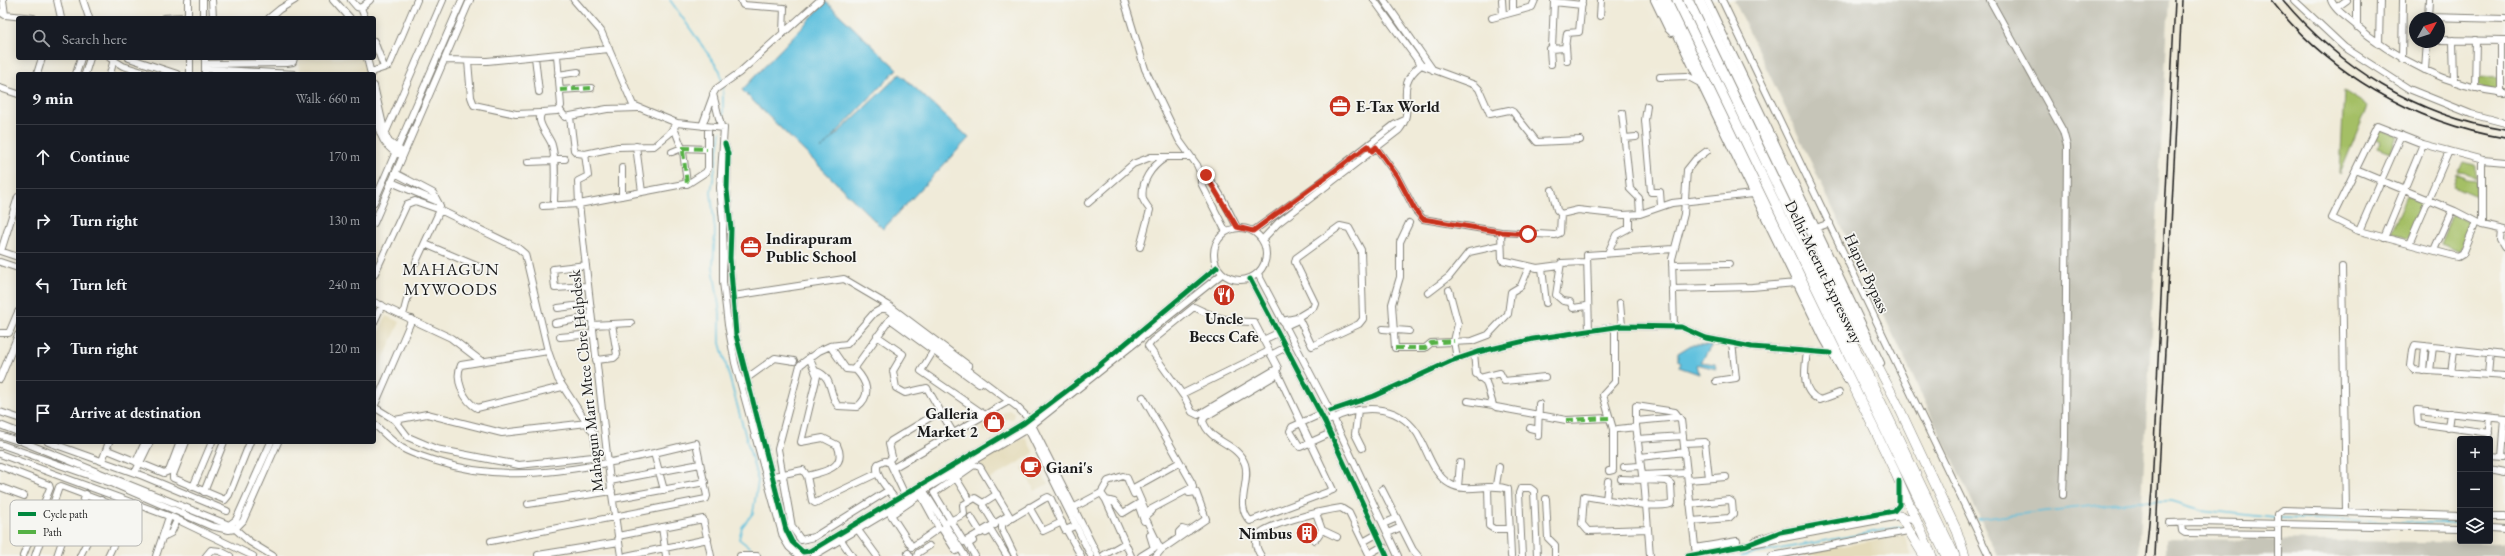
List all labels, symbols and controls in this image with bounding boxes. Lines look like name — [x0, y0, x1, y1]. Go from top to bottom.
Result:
north arrow — [2409, 12, 2445, 48]
search box — [16, 16, 376, 60]
icon: search — [30, 27, 52, 49]
text: Search here — [62, 29, 127, 48]
text: 9 min — [32, 87, 73, 109]
text: Walk · 660 m — [296, 90, 360, 107]
office icon: E-Tax World — [1327, 93, 1353, 119]
place label: E-Tax World — [1356, 96, 1440, 117]
icon: ahead — [32, 146, 54, 168]
text: Continue — [70, 147, 130, 166]
text: 170 m — [329, 148, 360, 165]
route end — [1197, 166, 1215, 184]
street label: Delhi-Meerut Expressway — [1780, 197, 1868, 348]
icon: right — [32, 210, 54, 232]
text: Turn right — [70, 211, 138, 230]
text: 130 m — [329, 212, 360, 229]
route start — [1519, 225, 1537, 243]
place label: Indirapuram Public School — [766, 228, 857, 267]
street label: Hapur Bypass — [1839, 230, 1895, 316]
office icon: Indirapuram Public School — [738, 234, 764, 260]
district label: MAHAGUN MYWOODS — [402, 258, 500, 300]
street label: Mahagun Mart Mtce Cbre Helpdesk — [564, 268, 608, 493]
icon: left — [32, 274, 54, 296]
text: Turn left — [70, 275, 127, 294]
text: 240 m — [329, 276, 360, 293]
restaurant icon: Uncle Beccs Cafe — [1211, 282, 1237, 308]
place label: Uncle Beccs Cafe — [1189, 308, 1259, 347]
icon: right — [32, 338, 54, 360]
text: Turn right — [70, 339, 138, 358]
text: 120 m — [329, 340, 360, 357]
icon: arrive — [32, 402, 54, 424]
text: Arrive at destination — [70, 403, 201, 422]
place label: Galleria Market 2 — [917, 403, 979, 442]
shop icon: Galleria Market 2 — [981, 409, 1007, 435]
map controls — [2457, 436, 2493, 544]
button: + — [2457, 436, 2493, 472]
cafe icon: Giani's — [1018, 454, 1044, 480]
place label: Giani's — [1046, 457, 1093, 478]
button: − — [2457, 472, 2493, 508]
legend — [10, 500, 142, 546]
text: Cycle path — [43, 507, 88, 521]
button: layers — [2457, 508, 2493, 544]
building icon: Nimbus — [1294, 520, 1320, 546]
place label: Nimbus — [1239, 523, 1292, 544]
text: Path — [43, 525, 62, 539]

